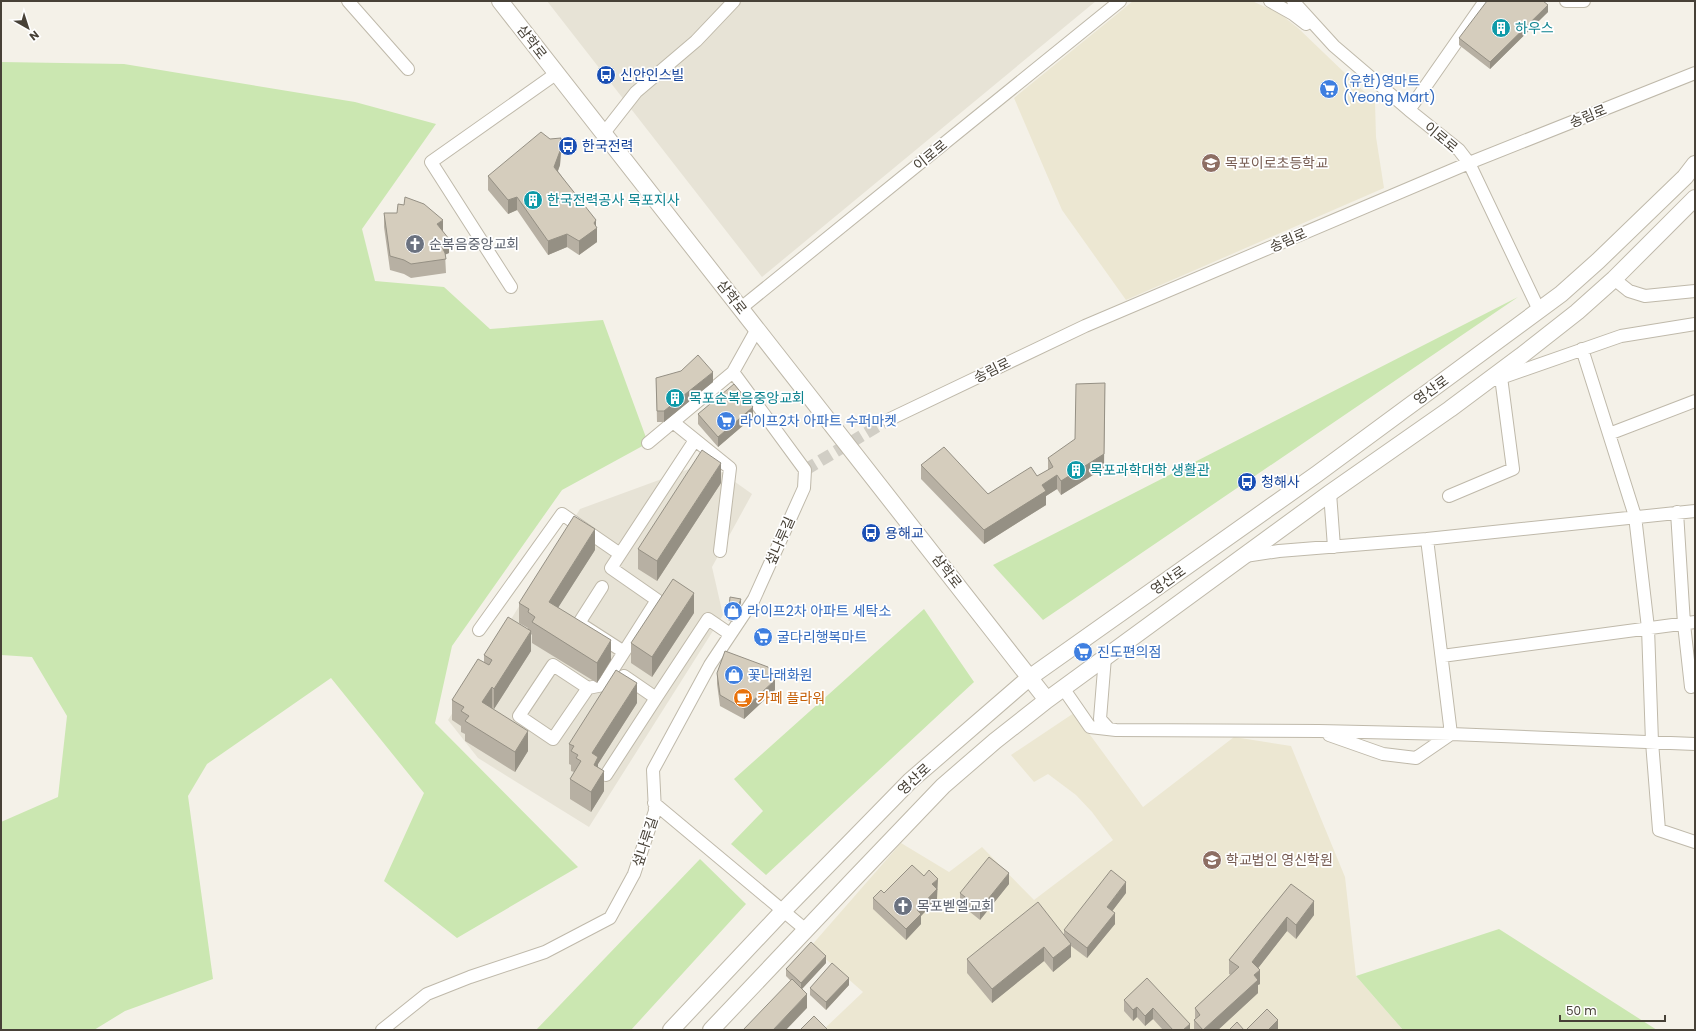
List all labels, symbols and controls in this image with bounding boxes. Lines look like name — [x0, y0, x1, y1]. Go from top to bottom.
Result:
north arrow — [8, 8, 48, 48]
building icon: 하우스 — [1490, 17, 1512, 39]
place label: 하우스 — [1515, 18, 1554, 38]
street label: 삼학로 — [512, 21, 552, 63]
text: N — [26, 27, 43, 45]
bus stop icon: 신안인스빌 — [595, 64, 617, 86]
place label: 신안인스빌 — [620, 65, 684, 85]
place label: (유한)영마트 (Yeong Mart) — [1343, 71, 1436, 107]
supermarket icon: (유한)영마트 (Yeong Mart) — [1318, 78, 1340, 100]
street label: 송림로 — [1566, 99, 1610, 133]
street label: 이로로 — [1420, 117, 1462, 157]
bus stop icon: 한국전력 — [557, 135, 579, 157]
street label: 이로로 — [909, 135, 951, 175]
place label: 한국전력 — [582, 136, 634, 156]
school or university icon: 목포이로초등학교 — [1200, 152, 1222, 174]
place label: 목포이로초등학교 — [1225, 153, 1328, 173]
building icon: 한국전력공사 목포지사 — [522, 189, 544, 211]
place label: 한국전력공사 목포지사 — [547, 190, 680, 210]
street label: 송림로 — [1266, 223, 1310, 257]
church icon: 순복음중앙교회 — [404, 233, 426, 255]
place label: 순복음중앙교회 — [429, 234, 519, 254]
street label: 삼학로 — [712, 276, 752, 318]
street label: 송림로 — [970, 352, 1014, 387]
street label: 영산로 — [1409, 370, 1453, 409]
building icon: 목포순복음중앙교회 — [664, 387, 686, 409]
place label: 목포순복음중앙교회 — [689, 388, 805, 408]
supermarket icon: 라이프2차 아파트 수퍼마켓 — [715, 410, 737, 432]
place label: 라이프2차 아파트 수퍼마켓 — [740, 411, 897, 431]
building icon: 목포과학대학 생활관 — [1065, 459, 1087, 481]
place label: 목포과학대학 생활관 — [1090, 460, 1210, 480]
bus stop icon: 청해사 — [1236, 471, 1258, 493]
place label: 청해사 — [1261, 472, 1300, 492]
street label: 섶나루길 — [760, 513, 800, 569]
bus stop icon: 용해교 — [860, 522, 882, 544]
place label: 용해교 — [885, 523, 924, 543]
street label: 삼학로 — [927, 550, 967, 592]
street label: 영산로 — [1146, 561, 1190, 599]
shop icon: 라이프2차 아파트 세탁소 — [722, 600, 744, 622]
place label: 라이프2차 아파트 세탁소 — [747, 601, 891, 621]
supermarket icon: 굴다리행복마트 — [752, 626, 774, 648]
place label: 굴다리행복마트 — [777, 627, 867, 647]
supermarket icon: 진도편의점 — [1072, 641, 1094, 663]
place label: 진도편의점 — [1097, 642, 1161, 662]
shop icon: 꽃나래화원 — [723, 664, 745, 686]
place label: 꽃나래화원 — [748, 665, 812, 685]
cafe icon: 카페 플라워 — [732, 687, 754, 709]
place label: 카페 플라워 — [757, 688, 825, 708]
street label: 영산로 — [893, 758, 935, 799]
street label: 섶나루길 — [628, 814, 662, 870]
school or university icon: 학교법인 영신학원 — [1201, 849, 1223, 871]
place label: 학교법인 영신학원 — [1226, 850, 1333, 870]
church icon: 목포벧엘교회 — [892, 895, 914, 917]
place label: 목포벧엘교회 — [917, 896, 994, 916]
scale bar — [1560, 997, 1665, 1023]
text: 50 m — [1566, 1002, 1597, 1019]

